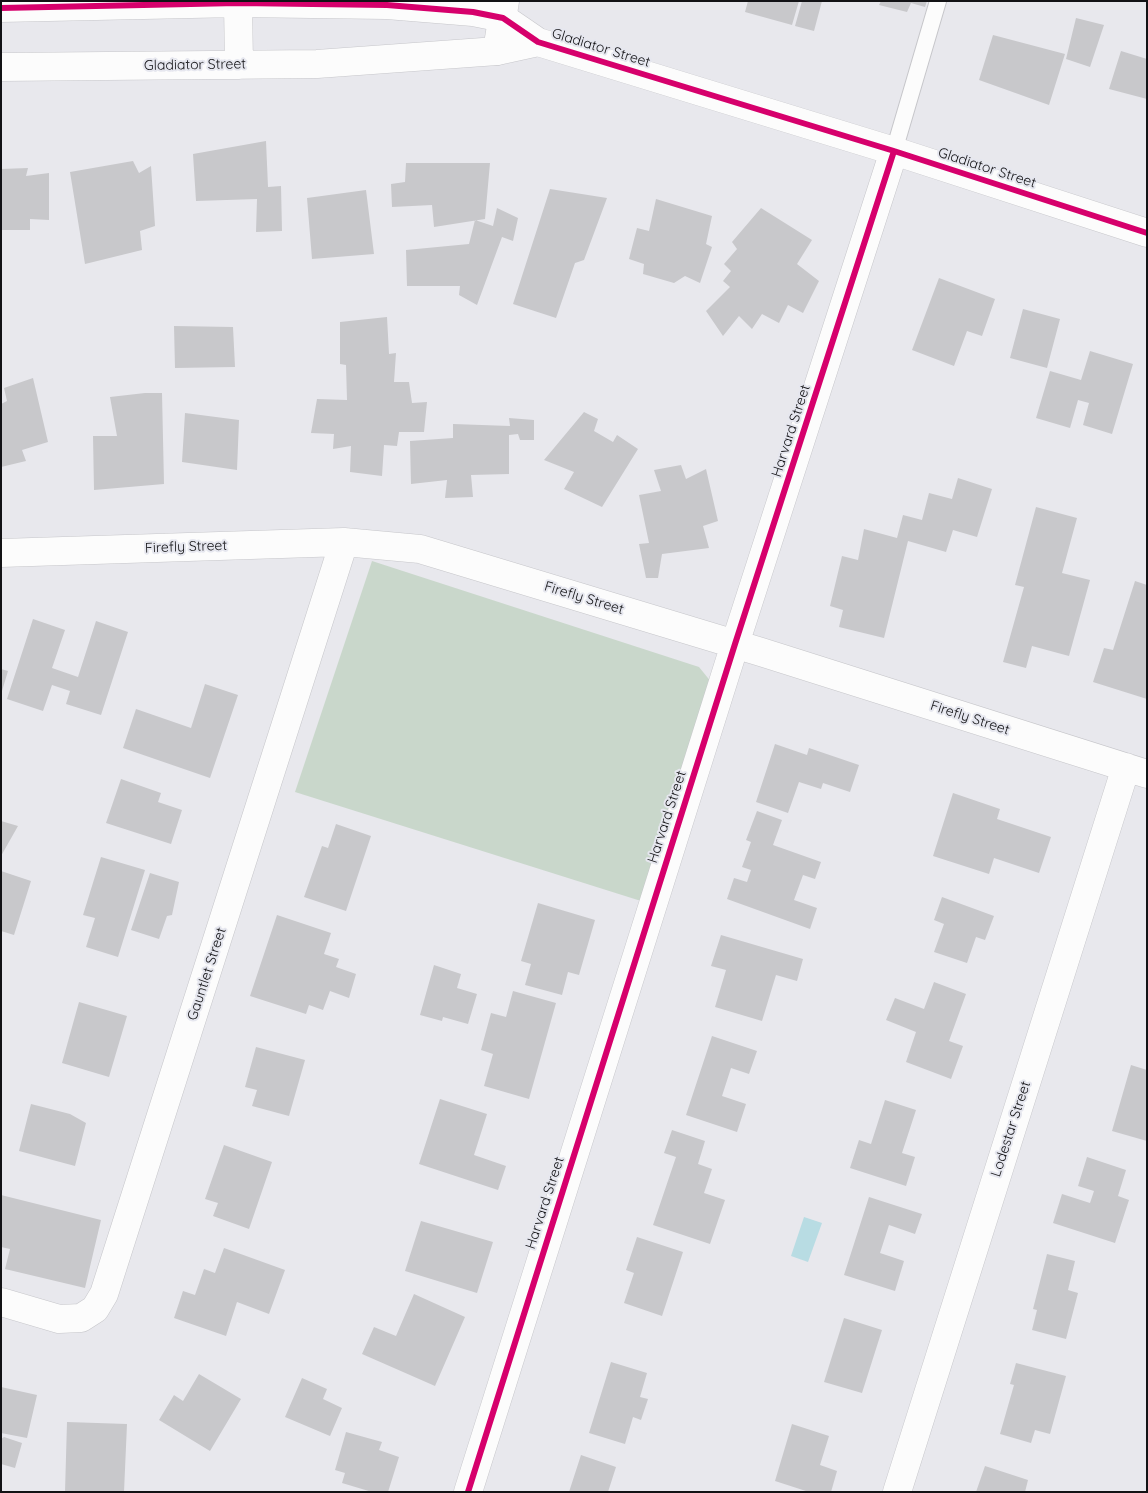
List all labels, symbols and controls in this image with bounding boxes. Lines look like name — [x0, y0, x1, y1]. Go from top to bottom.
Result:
street label: Gladiator Street — [550, 25, 652, 71]
street label: Gladiator Street — [144, 56, 246, 74]
street label: Gladiator Street — [936, 144, 1038, 192]
street label: Harvard Street — [768, 383, 814, 479]
street label: Firefly Street — [145, 537, 227, 557]
street label: Firefly Street — [542, 578, 626, 618]
street label: Firefly Street — [928, 697, 1012, 739]
street label: Harvard Street — [644, 769, 690, 865]
street label: Gauntlet Street — [184, 925, 230, 1023]
street label: Lodestar Street — [988, 1079, 1034, 1179]
street label: Harvard Street — [522, 1155, 568, 1251]

